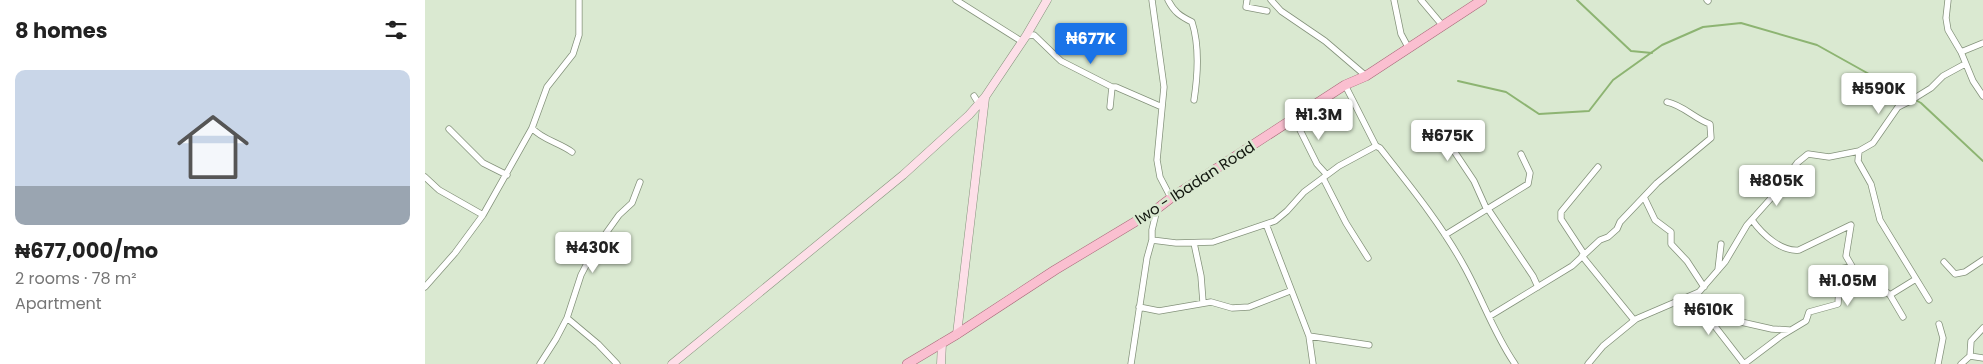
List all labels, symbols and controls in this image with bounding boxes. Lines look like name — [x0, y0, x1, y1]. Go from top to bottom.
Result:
text: 8 homes — [15, 16, 107, 45]
icon: filters — [382, 16, 410, 44]
pin: ₦677K — [1056, 22, 1126, 65]
text: ₦677K — [1066, 27, 1116, 50]
pin: ₦590K — [1844, 72, 1914, 115]
text: ₦590K — [1852, 77, 1906, 100]
pin: ₦1.3M — [1284, 98, 1354, 141]
icon: home — [168, 102, 258, 192]
text: ₦1.3M — [1296, 103, 1342, 126]
pin: ₦675K — [1413, 120, 1483, 162]
text: ₦675K — [1422, 124, 1474, 147]
street label: Iwo - Ibadan Road — [1131, 136, 1259, 229]
pin: ₦805K — [1742, 164, 1812, 207]
text: ₦805K — [1750, 169, 1804, 192]
pin: ₦430K — [558, 232, 628, 274]
text: ₦677,000/mo — [15, 236, 158, 265]
text: ₦430K — [566, 236, 620, 259]
pin: ₦1.05M — [1807, 264, 1889, 307]
text: 2 rooms · 78 m² — [15, 267, 137, 290]
text: ₦1.05M — [1819, 269, 1877, 292]
text: Apartment — [15, 292, 102, 315]
pin: ₦610K — [1674, 294, 1744, 336]
text: ₦610K — [1684, 298, 1734, 321]

